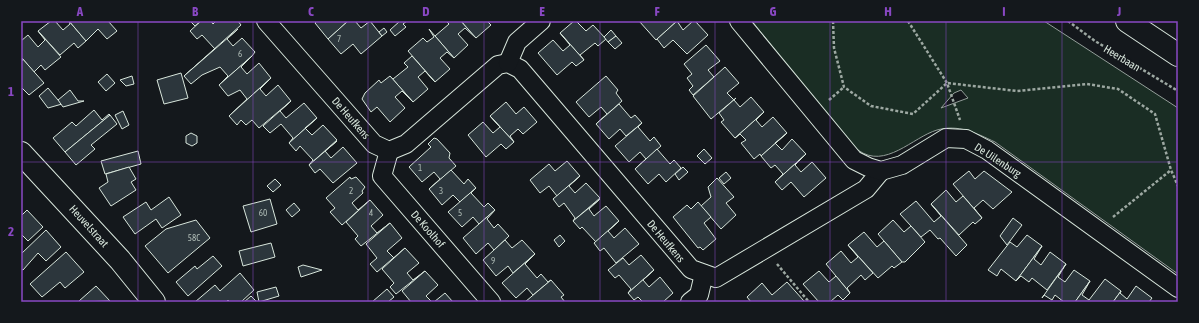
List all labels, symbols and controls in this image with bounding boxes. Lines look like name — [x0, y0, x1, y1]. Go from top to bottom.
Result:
text: A — [76, 4, 84, 19]
text: B — [192, 4, 199, 19]
text: C — [308, 4, 314, 19]
text: D — [422, 4, 430, 19]
text: E — [539, 4, 545, 19]
text: F — [654, 4, 660, 19]
text: G — [770, 4, 777, 19]
text: H — [884, 4, 892, 19]
text: I — [1002, 4, 1006, 19]
text: J — [1116, 4, 1121, 19]
house number: 7 — [337, 34, 341, 44]
street label: Heerbaan — [1102, 42, 1142, 74]
house number: 6 — [238, 49, 242, 59]
text: 1 — [8, 84, 14, 99]
street label: De Heufkens — [330, 95, 372, 141]
street label: De Uilenburg — [973, 141, 1024, 180]
house number: 1 — [418, 163, 422, 173]
house number: 2 — [349, 186, 353, 196]
house number: 3 — [439, 186, 443, 196]
street label: Heuvelstraat — [67, 202, 111, 250]
house number: 60 — [259, 208, 267, 218]
house number: 4 — [369, 208, 373, 218]
street label: De Koolhof — [409, 208, 447, 250]
house number: 5 — [458, 208, 462, 218]
street label: De Heufkens — [645, 218, 687, 265]
text: 2 — [8, 224, 14, 239]
house number: 58C — [188, 233, 200, 243]
house number: 9 — [491, 256, 495, 266]

